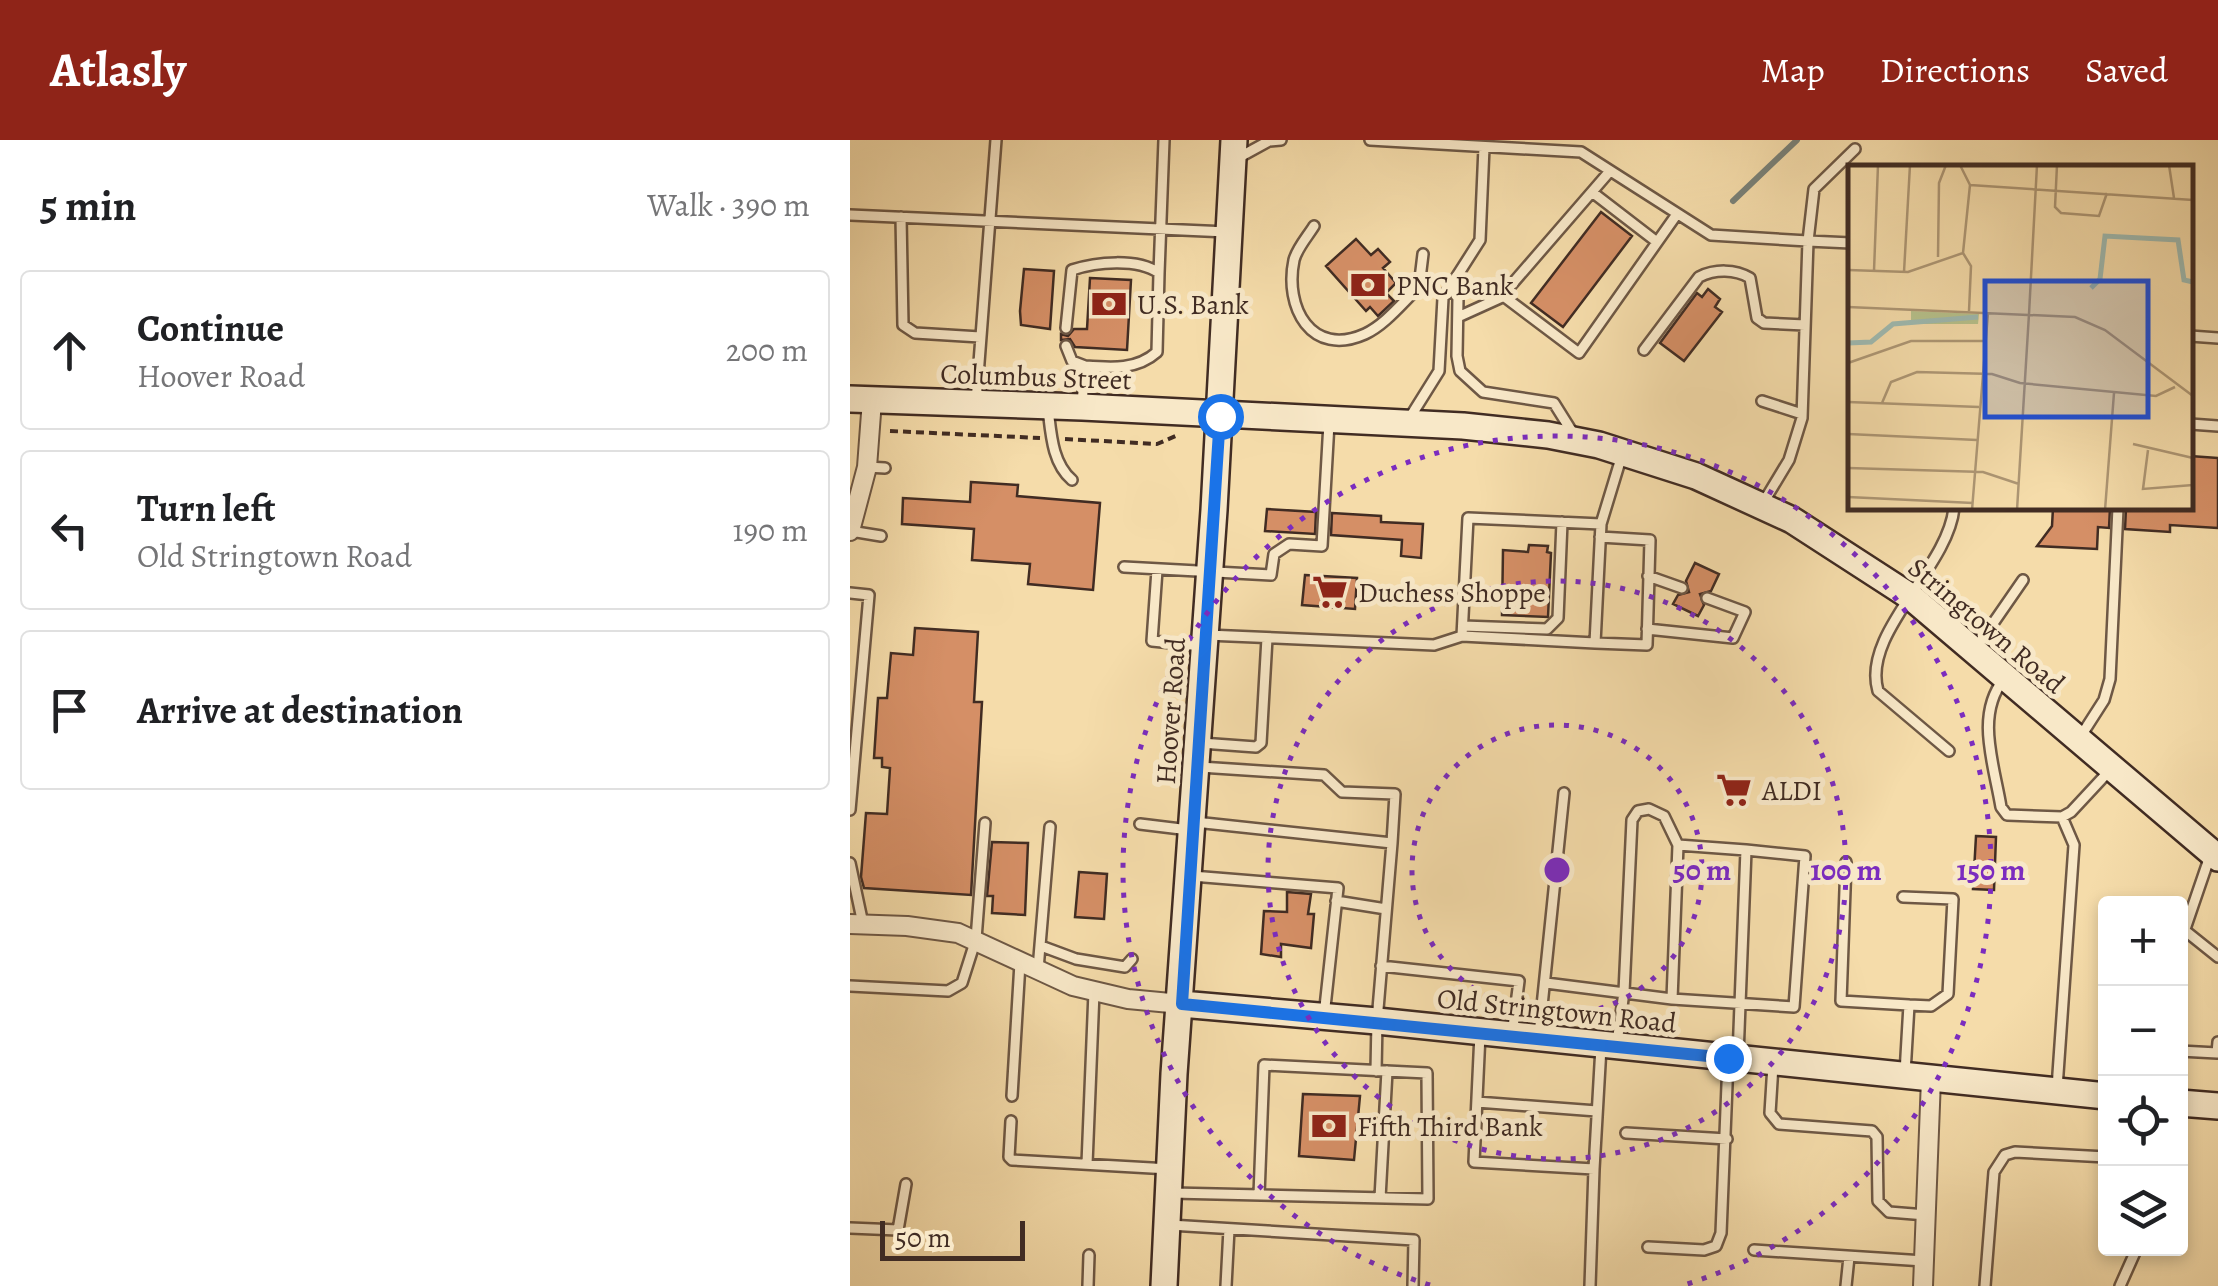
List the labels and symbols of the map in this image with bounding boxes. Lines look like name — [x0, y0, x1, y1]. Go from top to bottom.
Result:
inset map — [1848, 165, 2193, 510]
bank icon: PNC Bank — [1349, 266, 1387, 304]
place label: PNC Bank — [1396, 267, 1514, 305]
bank icon: U.S. Bank — [1090, 285, 1128, 323]
place label: U.S. Bank — [1137, 286, 1249, 324]
street label: Columbus Street — [940, 355, 1132, 399]
route start — [1198, 394, 1244, 440]
street label: Stringtown Road — [1900, 549, 2074, 703]
supermarket icon: Duchess Shoppe — [1311, 573, 1349, 611]
place label: Duchess Shoppe — [1358, 574, 1546, 612]
street label: Hoover Road — [1147, 635, 1195, 786]
supermarket icon: ALDI — [1715, 771, 1753, 809]
place label: ALDI — [1761, 772, 1822, 810]
text: 50 m — [1673, 850, 1731, 890]
text: 100 m — [1810, 850, 1882, 890]
text: 150 m — [1957, 850, 2026, 890]
centre of rings — [1539, 852, 1575, 888]
street label: Old Stringtown Road — [1435, 980, 1679, 1043]
route end — [1706, 1036, 1752, 1082]
bank icon: Fifth Third Bank — [1310, 1107, 1348, 1145]
place label: Fifth Third Bank — [1357, 1108, 1543, 1146]
scale bar — [880, 1216, 1025, 1260]

